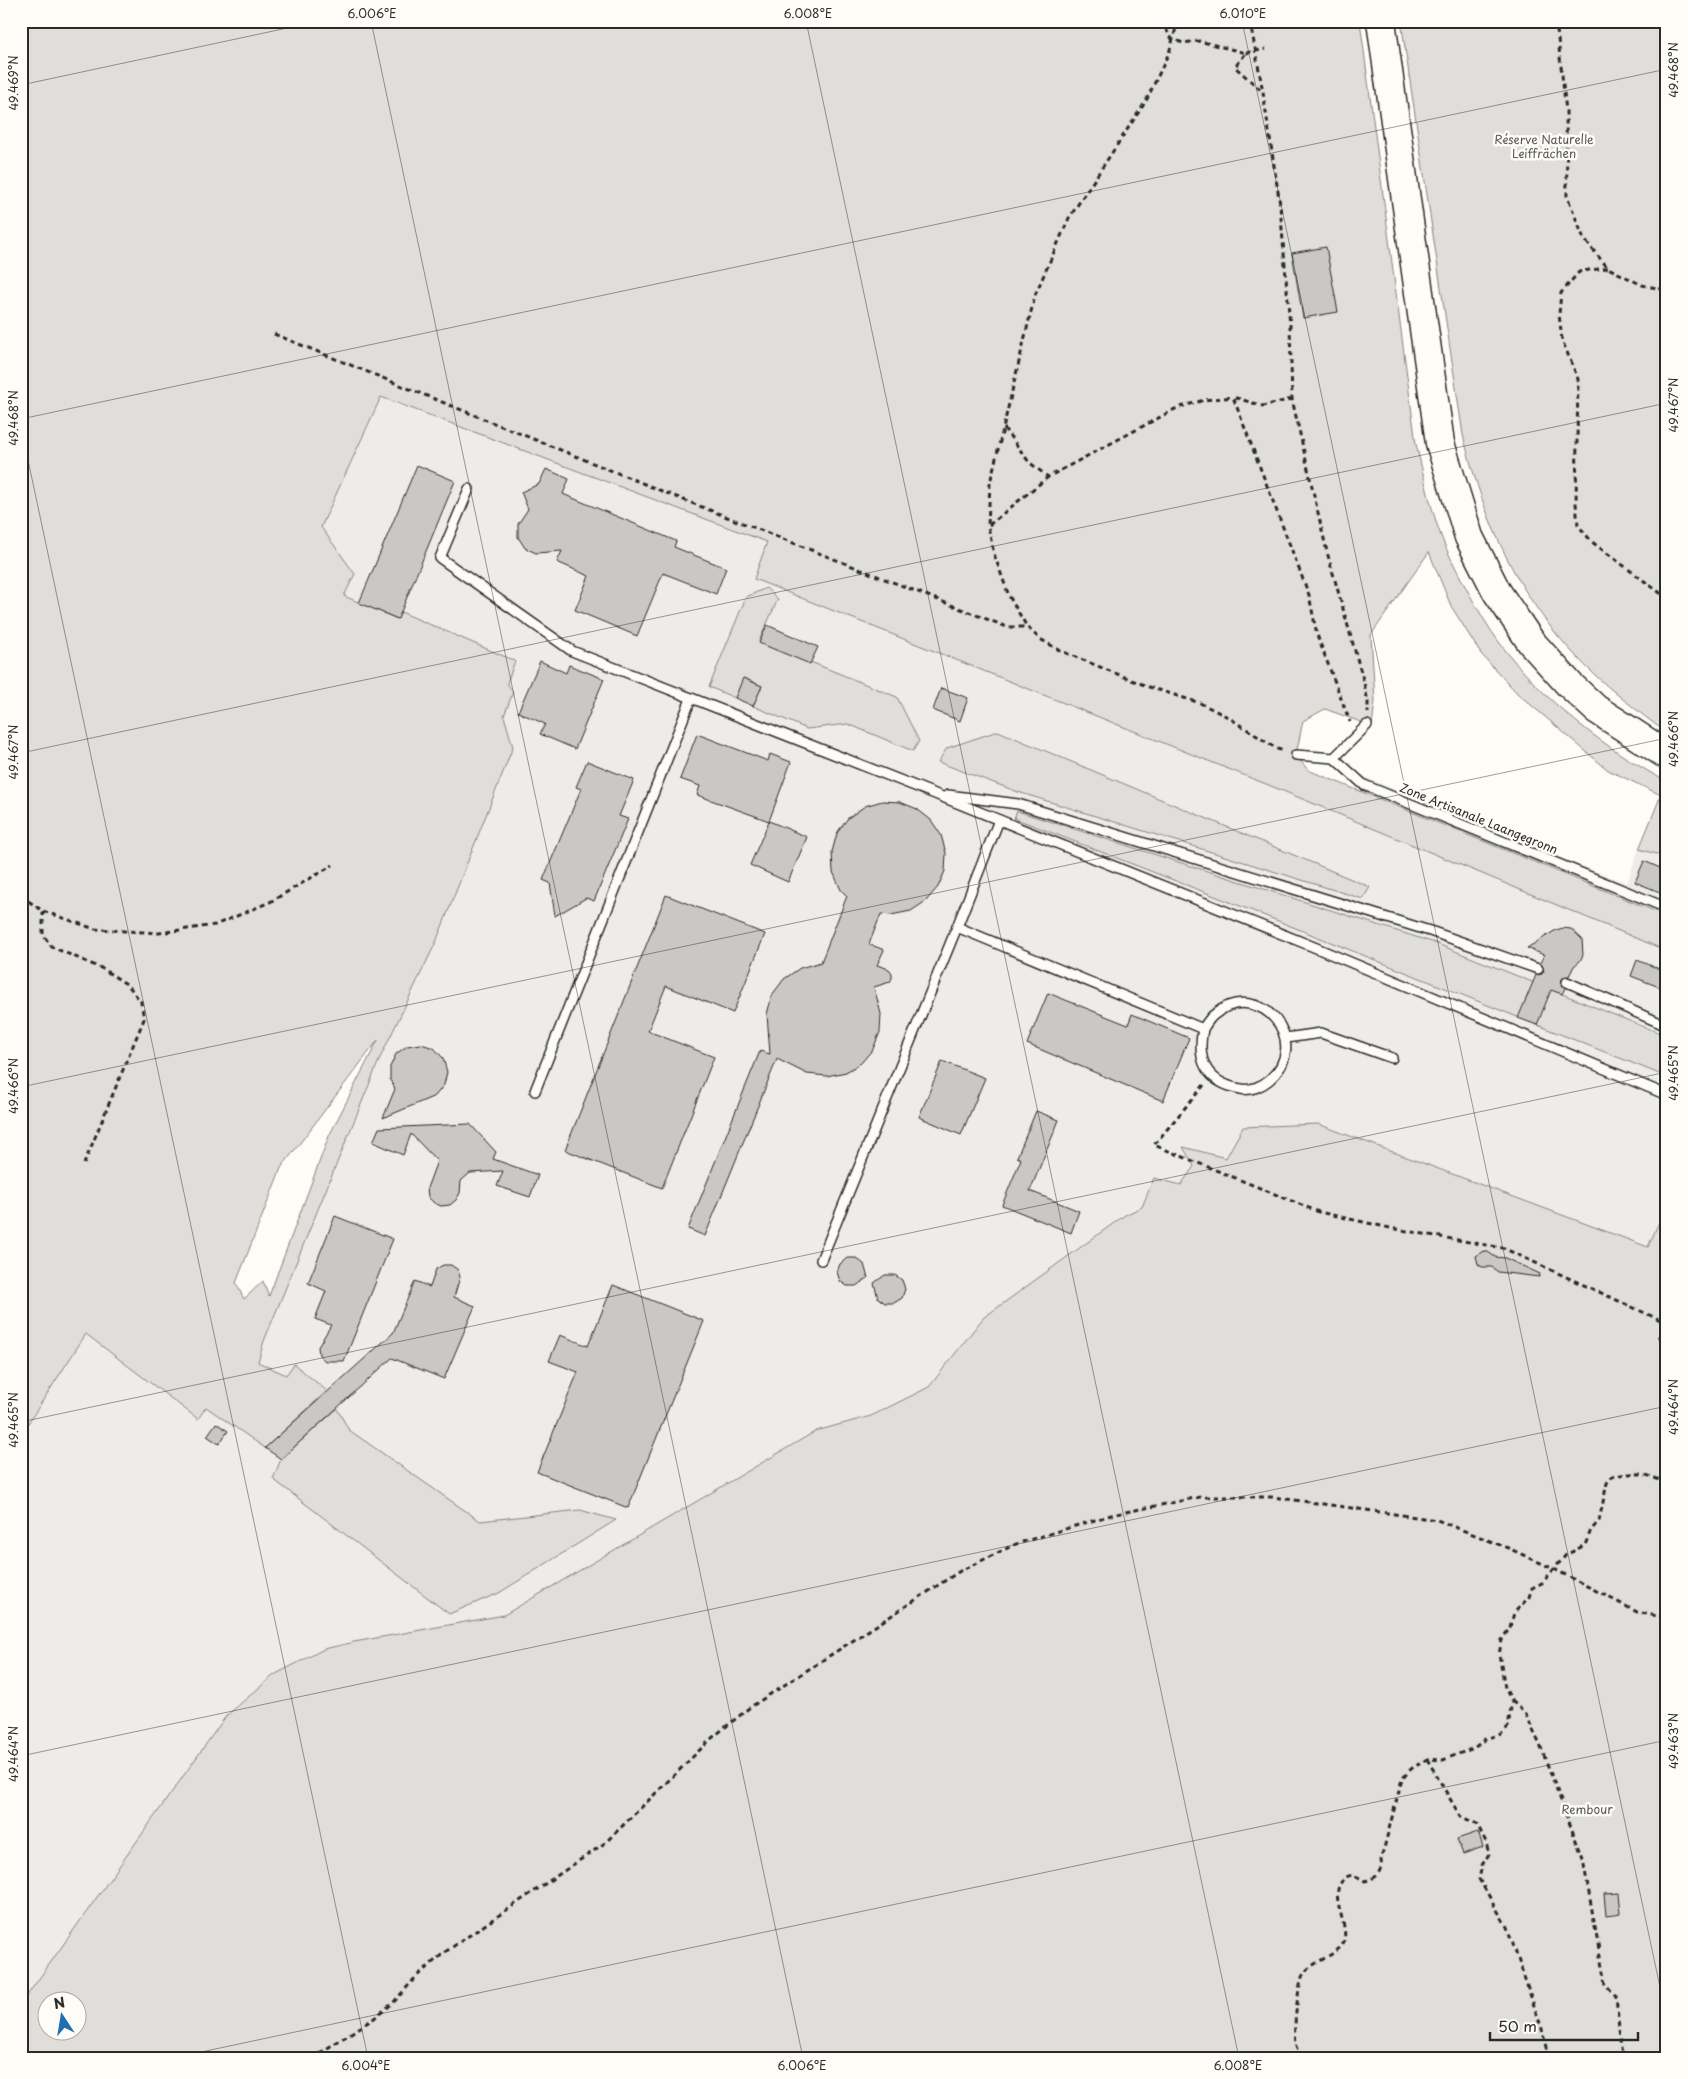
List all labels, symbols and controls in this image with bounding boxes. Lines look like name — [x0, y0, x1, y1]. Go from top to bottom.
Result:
text: 6.006°E — [347, 4, 397, 22]
text: 6.008°E — [784, 4, 832, 22]
text: 6.010°E — [1220, 4, 1266, 22]
text: 49.468°N — [1664, 42, 1682, 98]
text: 49.469°N — [4, 55, 22, 111]
park label: Réserve Naturelle Leiffrächen — [1494, 130, 1594, 162]
text: 49.467°N — [1664, 378, 1682, 432]
text: 49.468°N — [4, 390, 22, 446]
text: 49.466°N — [1664, 711, 1682, 767]
text: 49.467°N — [4, 725, 22, 779]
street label: Zone Artisanale Laangegronn — [1397, 778, 1561, 858]
text: 49.465°N — [1664, 1045, 1682, 1101]
text: 49.466°N — [4, 1058, 22, 1114]
text: 49.464°N — [1664, 1379, 1682, 1435]
text: 49.465°N — [4, 1392, 22, 1448]
text: 49.463°N — [1664, 1713, 1682, 1769]
text: 49.464°N — [4, 1726, 22, 1782]
park label: Rembour — [1561, 1800, 1613, 1818]
text: N — [52, 1991, 67, 2014]
north arrow — [38, 1992, 88, 2042]
scale bar — [1490, 2009, 1638, 2041]
text: 50 m — [1498, 2014, 1537, 2037]
text: 6.004°E — [342, 2056, 390, 2074]
text: 6.006°E — [777, 2056, 827, 2074]
text: 6.008°E — [1214, 2056, 1262, 2074]

